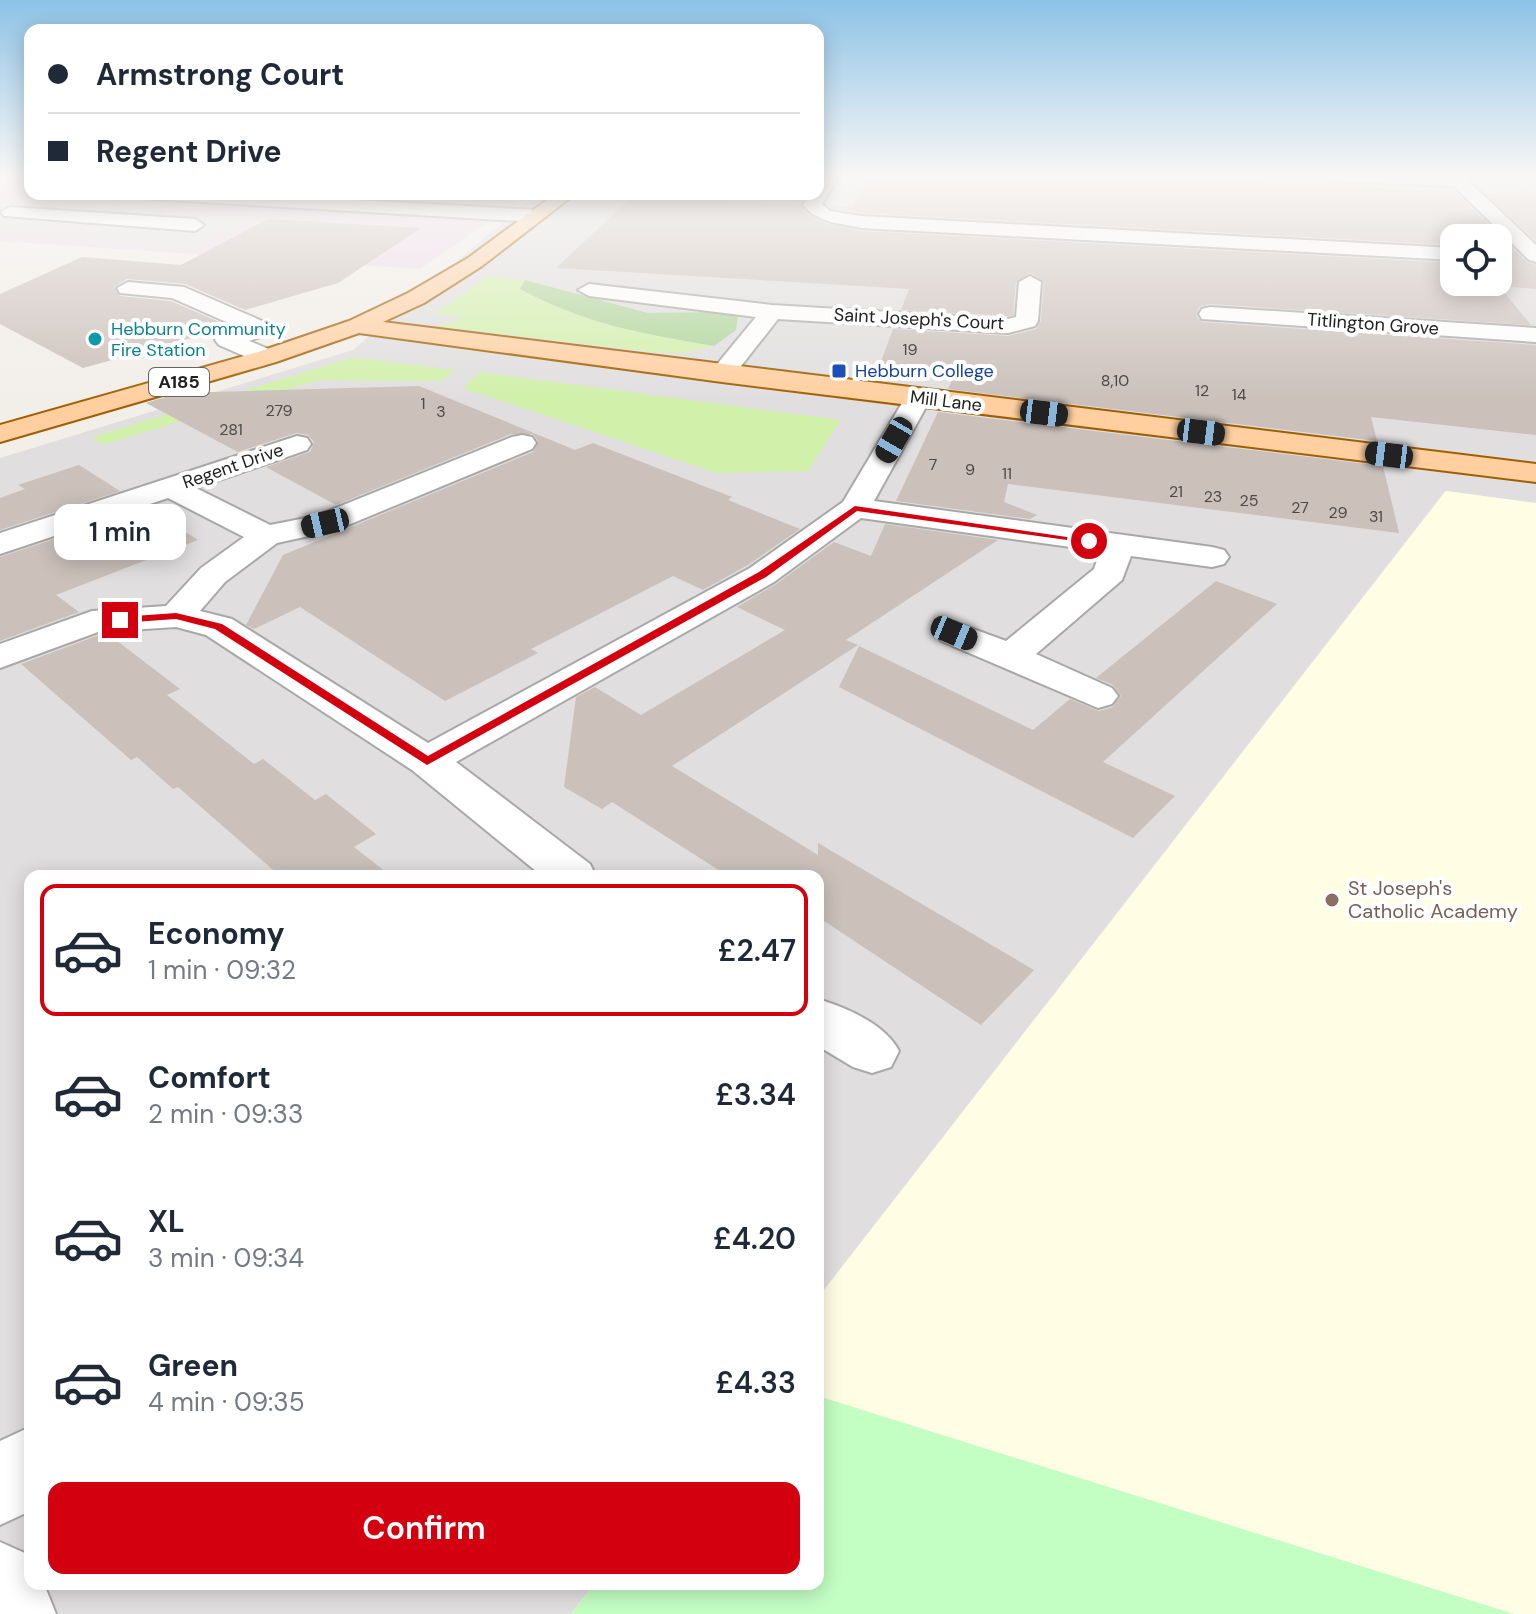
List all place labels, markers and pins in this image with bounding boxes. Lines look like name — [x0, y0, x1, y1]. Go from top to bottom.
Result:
place label: Hebburn Community Fire Station — [111, 317, 286, 362]
marker: Hebburn Community Fire Station — [86, 330, 104, 348]
place label: Hebburn College — [855, 359, 994, 383]
marker: Hebburn College — [830, 362, 848, 380]
place label: St Joseph's Catholic Academy — [1348, 875, 1518, 924]
marker: St Joseph's Catholic Academy — [1323, 891, 1341, 909]

